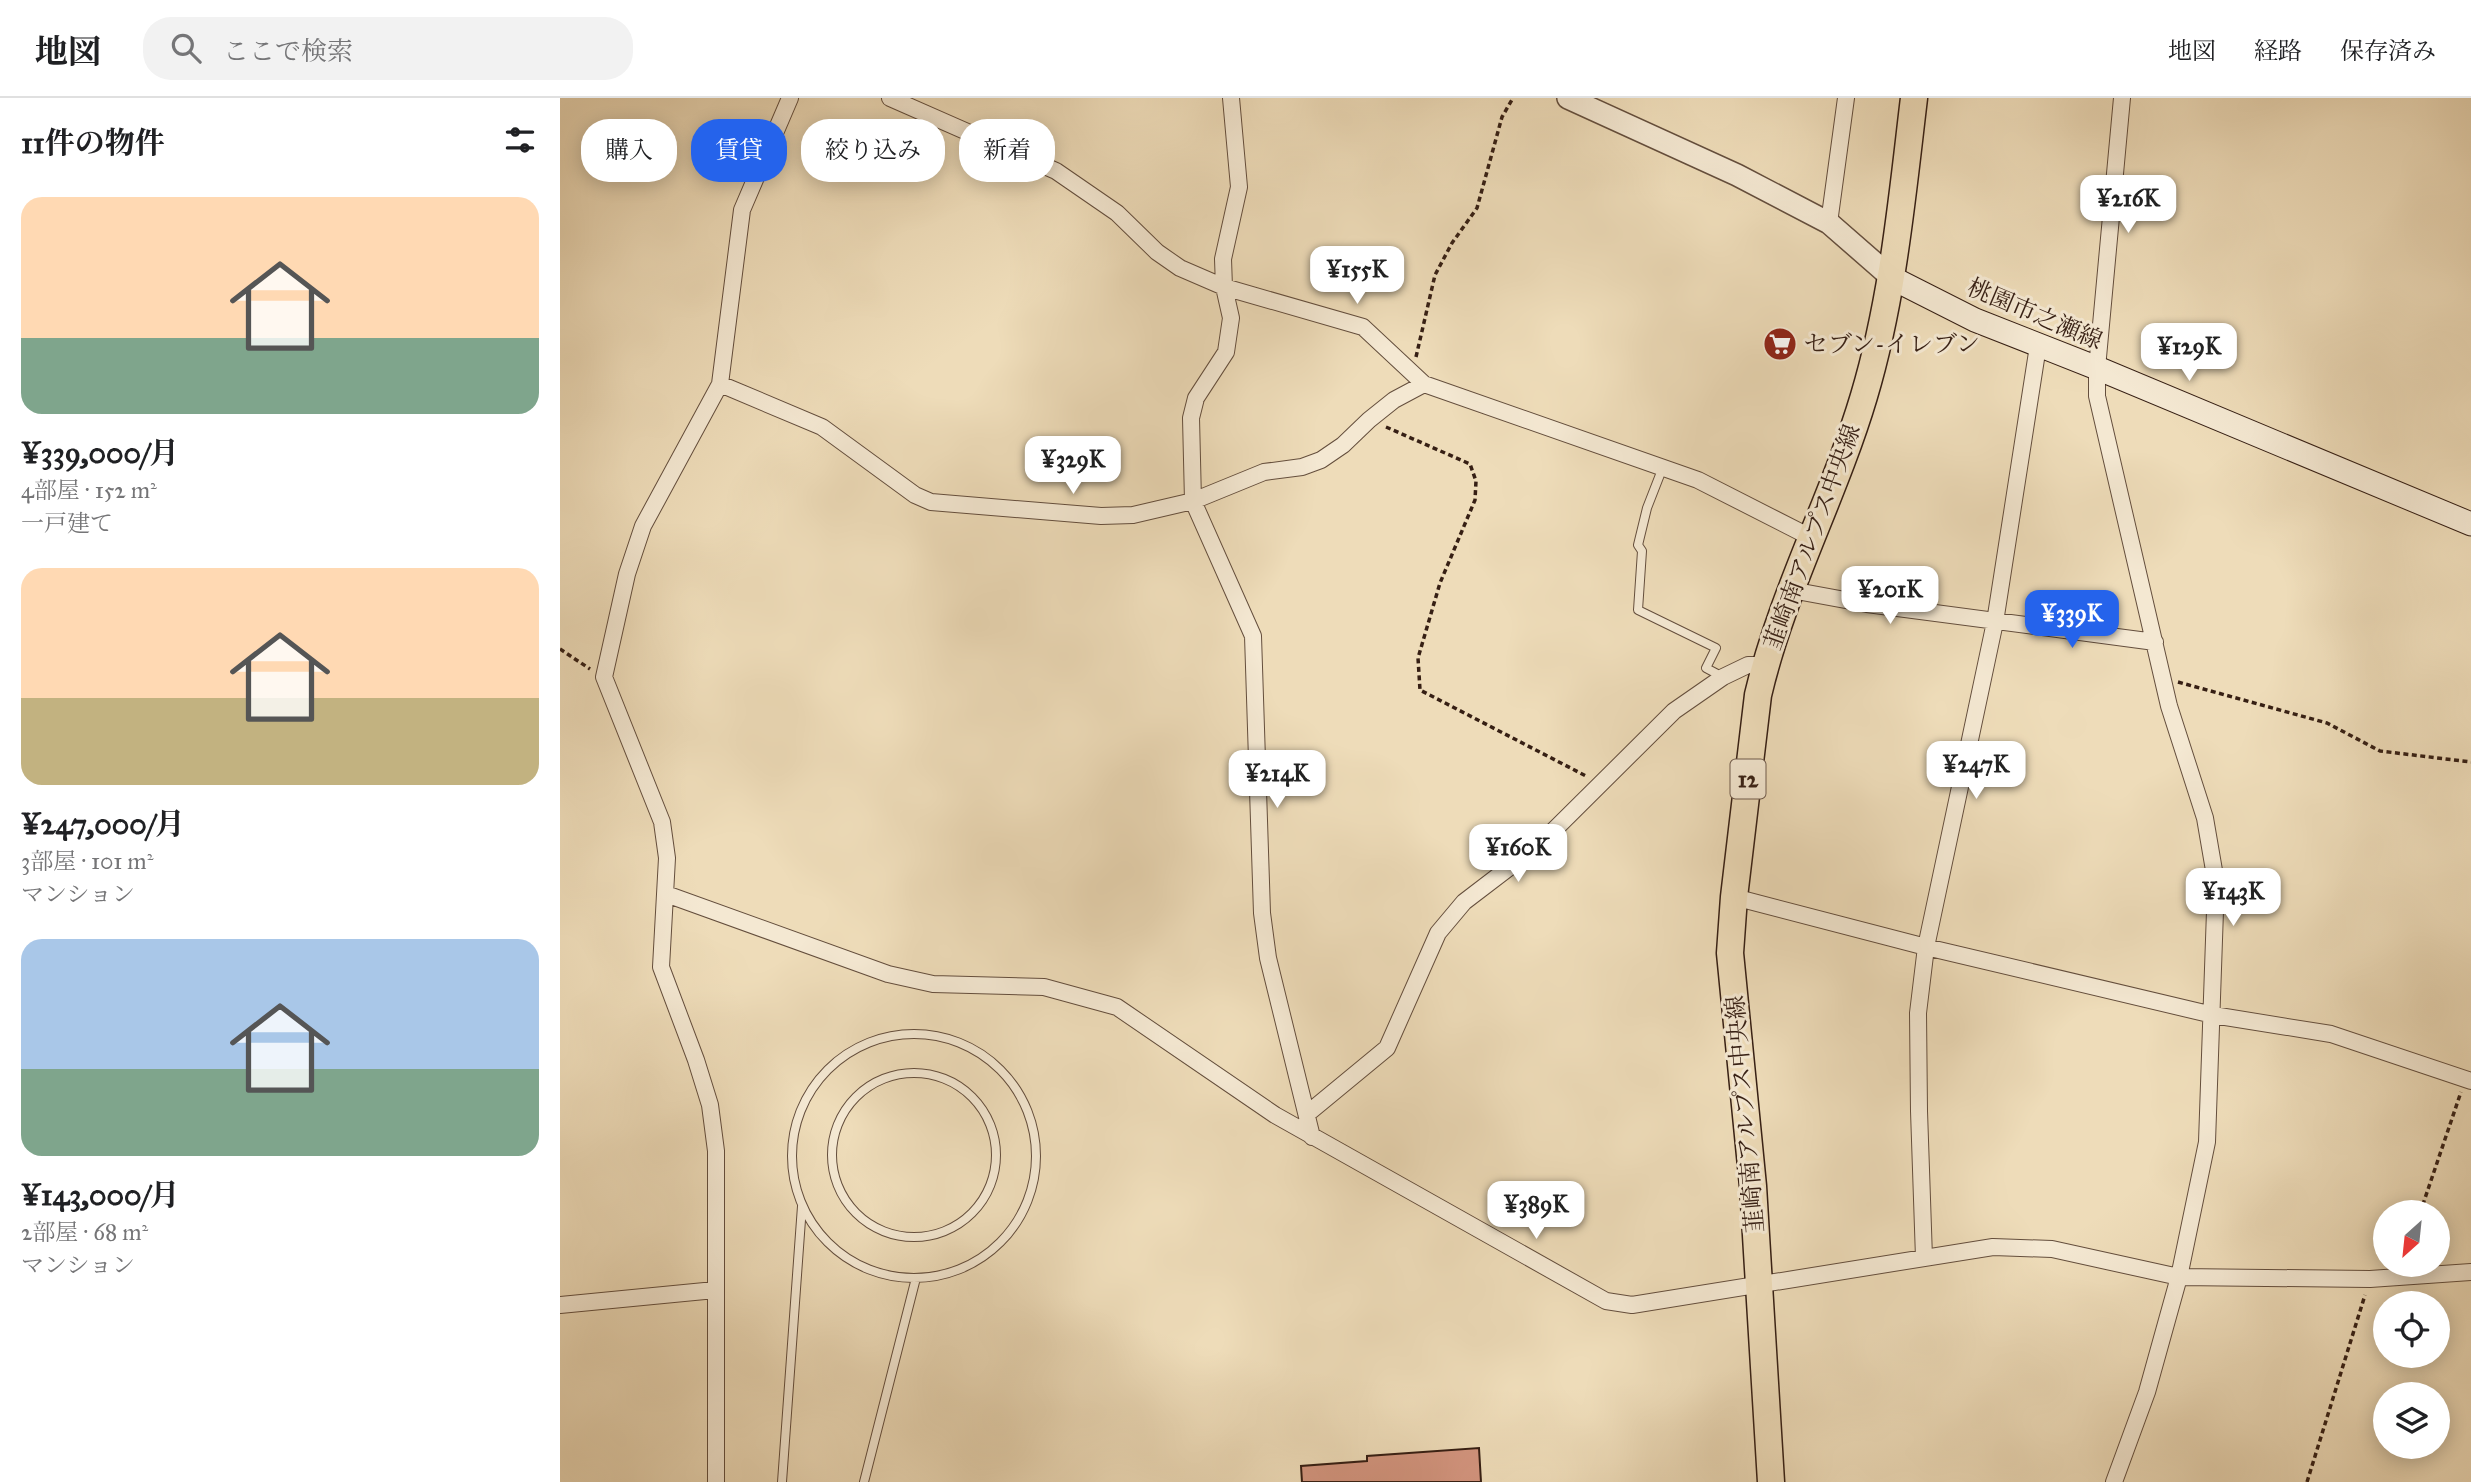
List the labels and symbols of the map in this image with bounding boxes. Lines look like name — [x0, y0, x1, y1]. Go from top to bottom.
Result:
pin: ¥216K — [2079, 176, 2177, 235]
pin: ¥155K — [1308, 246, 1406, 306]
street label: 桃園市之瀬線 — [1963, 272, 2107, 356]
pin: ¥129K — [2140, 324, 2238, 383]
supermarket icon: セブン-イレブン — [1761, 325, 1799, 363]
place label: セブン-イレブン — [1804, 329, 1980, 359]
street label: 韮崎南アルプス中央線 — [1757, 420, 1867, 654]
pin: ¥329K — [1024, 436, 1122, 496]
pin: ¥201K — [1841, 566, 1939, 626]
pin: ¥339K — [2023, 590, 2121, 650]
pin: ¥247K — [1927, 742, 2025, 801]
pin: ¥214K — [1228, 750, 1326, 810]
road number: 12 — [1730, 760, 1766, 799]
pin: ¥160K — [1469, 824, 1567, 884]
pin: ¥143K — [2184, 868, 2282, 928]
street label: 韮崎南アルプス中央線 — [1720, 994, 1770, 1234]
pin: ¥389K — [1487, 1182, 1585, 1241]
north arrow — [2373, 1200, 2450, 1278]

